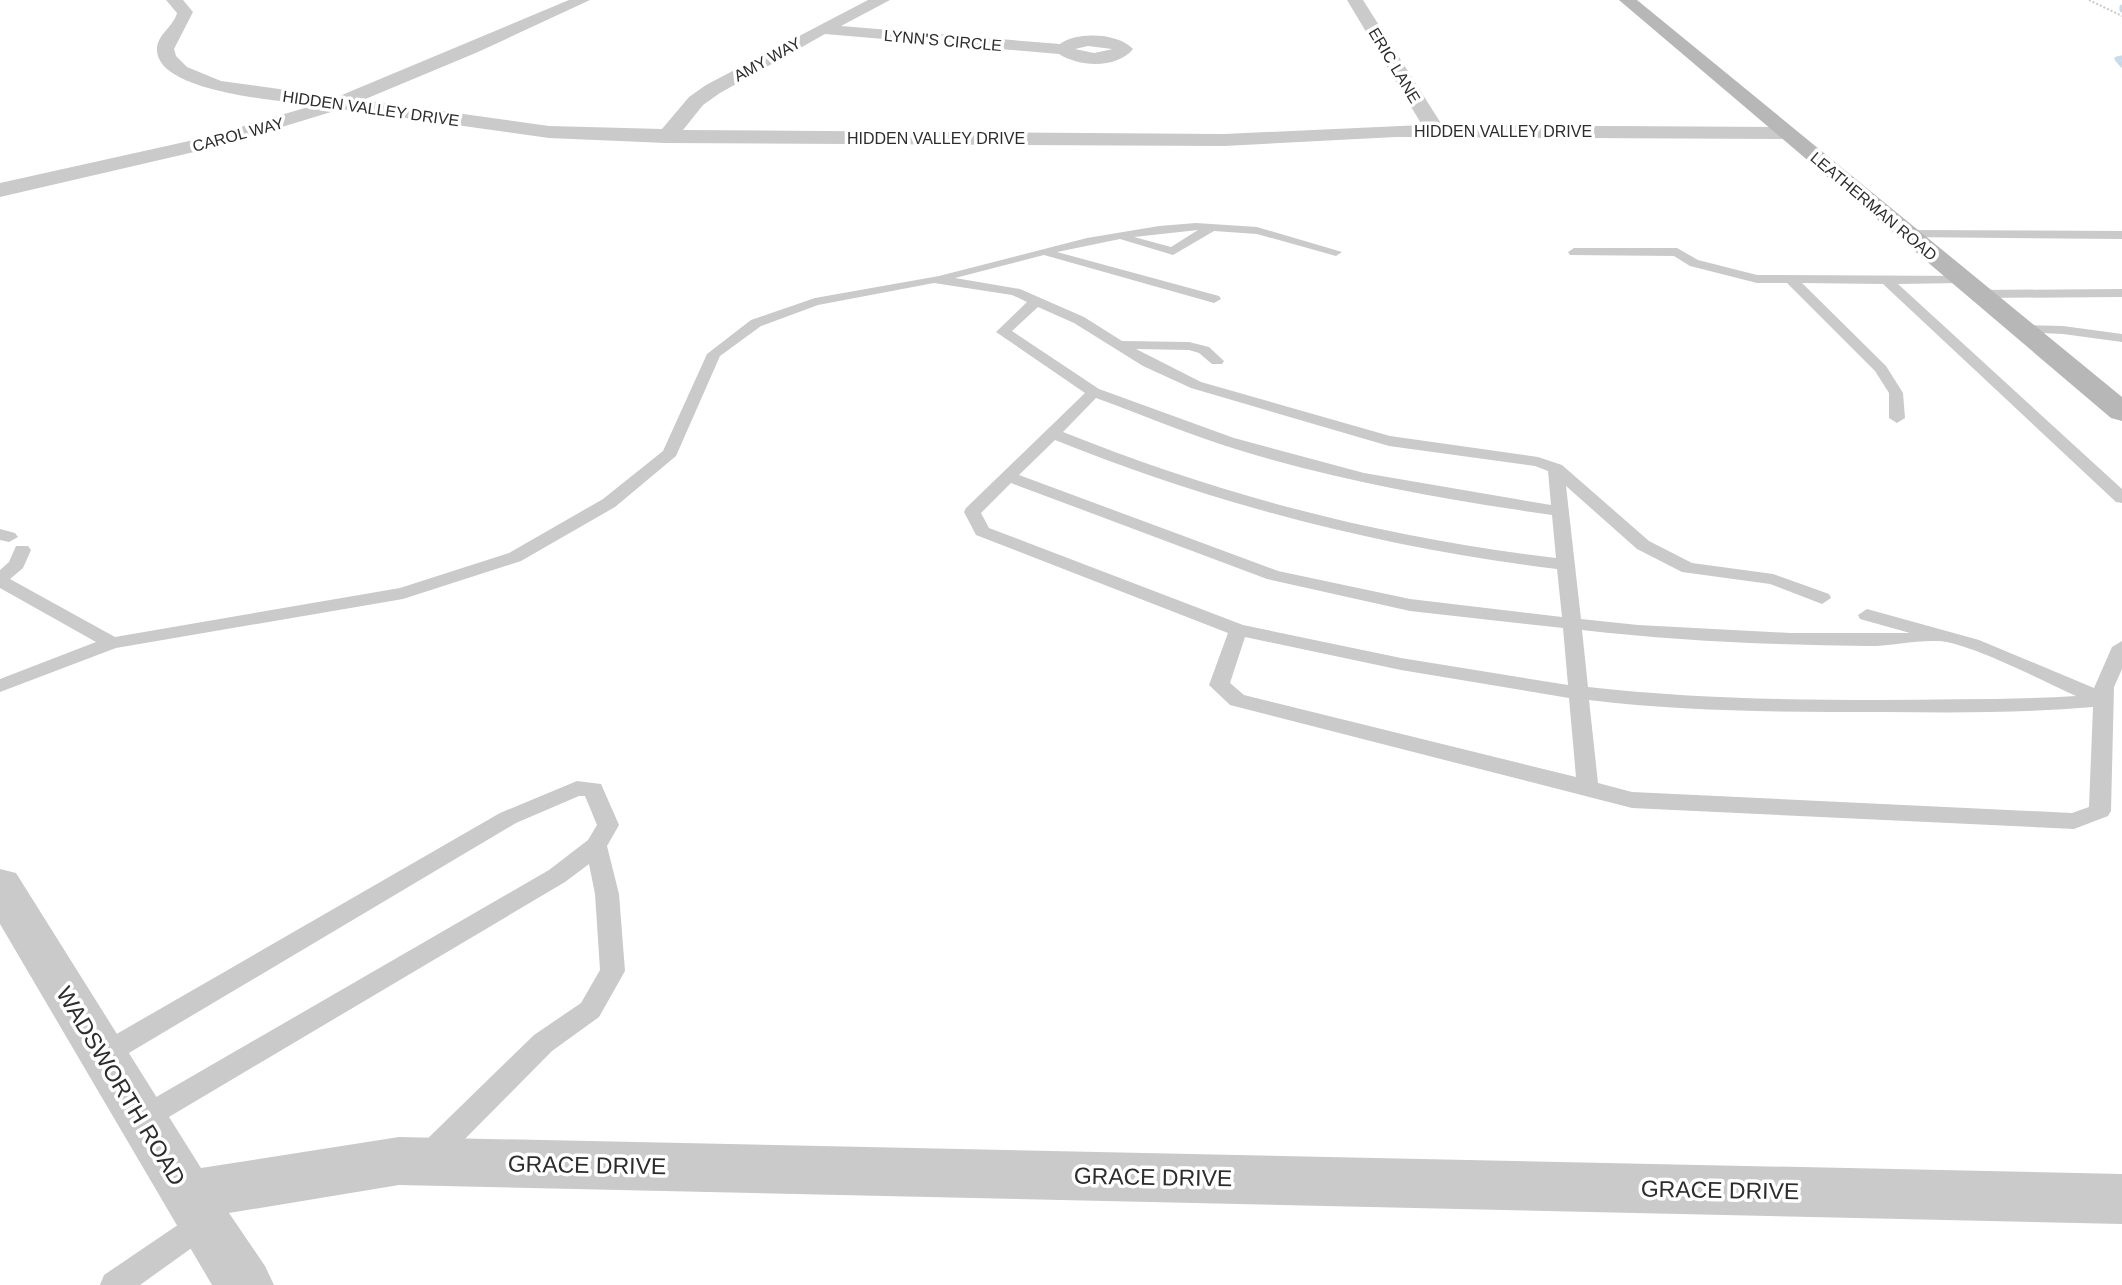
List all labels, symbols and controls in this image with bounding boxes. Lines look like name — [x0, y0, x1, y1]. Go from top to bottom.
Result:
street label: ERIC LANE — [1366, 25, 1424, 106]
street label: LYNN'S CIRCLE — [883, 27, 1003, 54]
street label: AMY WAY — [731, 34, 804, 85]
street label: HIDDEN VALLEY DRIVE — [282, 88, 460, 129]
street label: CAROL WAY — [191, 114, 286, 155]
street label: HIDDEN VALLEY DRIVE — [1414, 123, 1592, 140]
street label: HIDDEN VALLEY DRIVE — [847, 130, 1025, 147]
street label: LEATHERMAN ROAD — [1807, 149, 1940, 264]
street label: WADSWORTH ROAD — [51, 982, 191, 1190]
street label: GRACE DRIVE — [508, 1151, 666, 1179]
street label: GRACE DRIVE — [1074, 1163, 1232, 1191]
street label: GRACE DRIVE — [1641, 1176, 1799, 1204]

